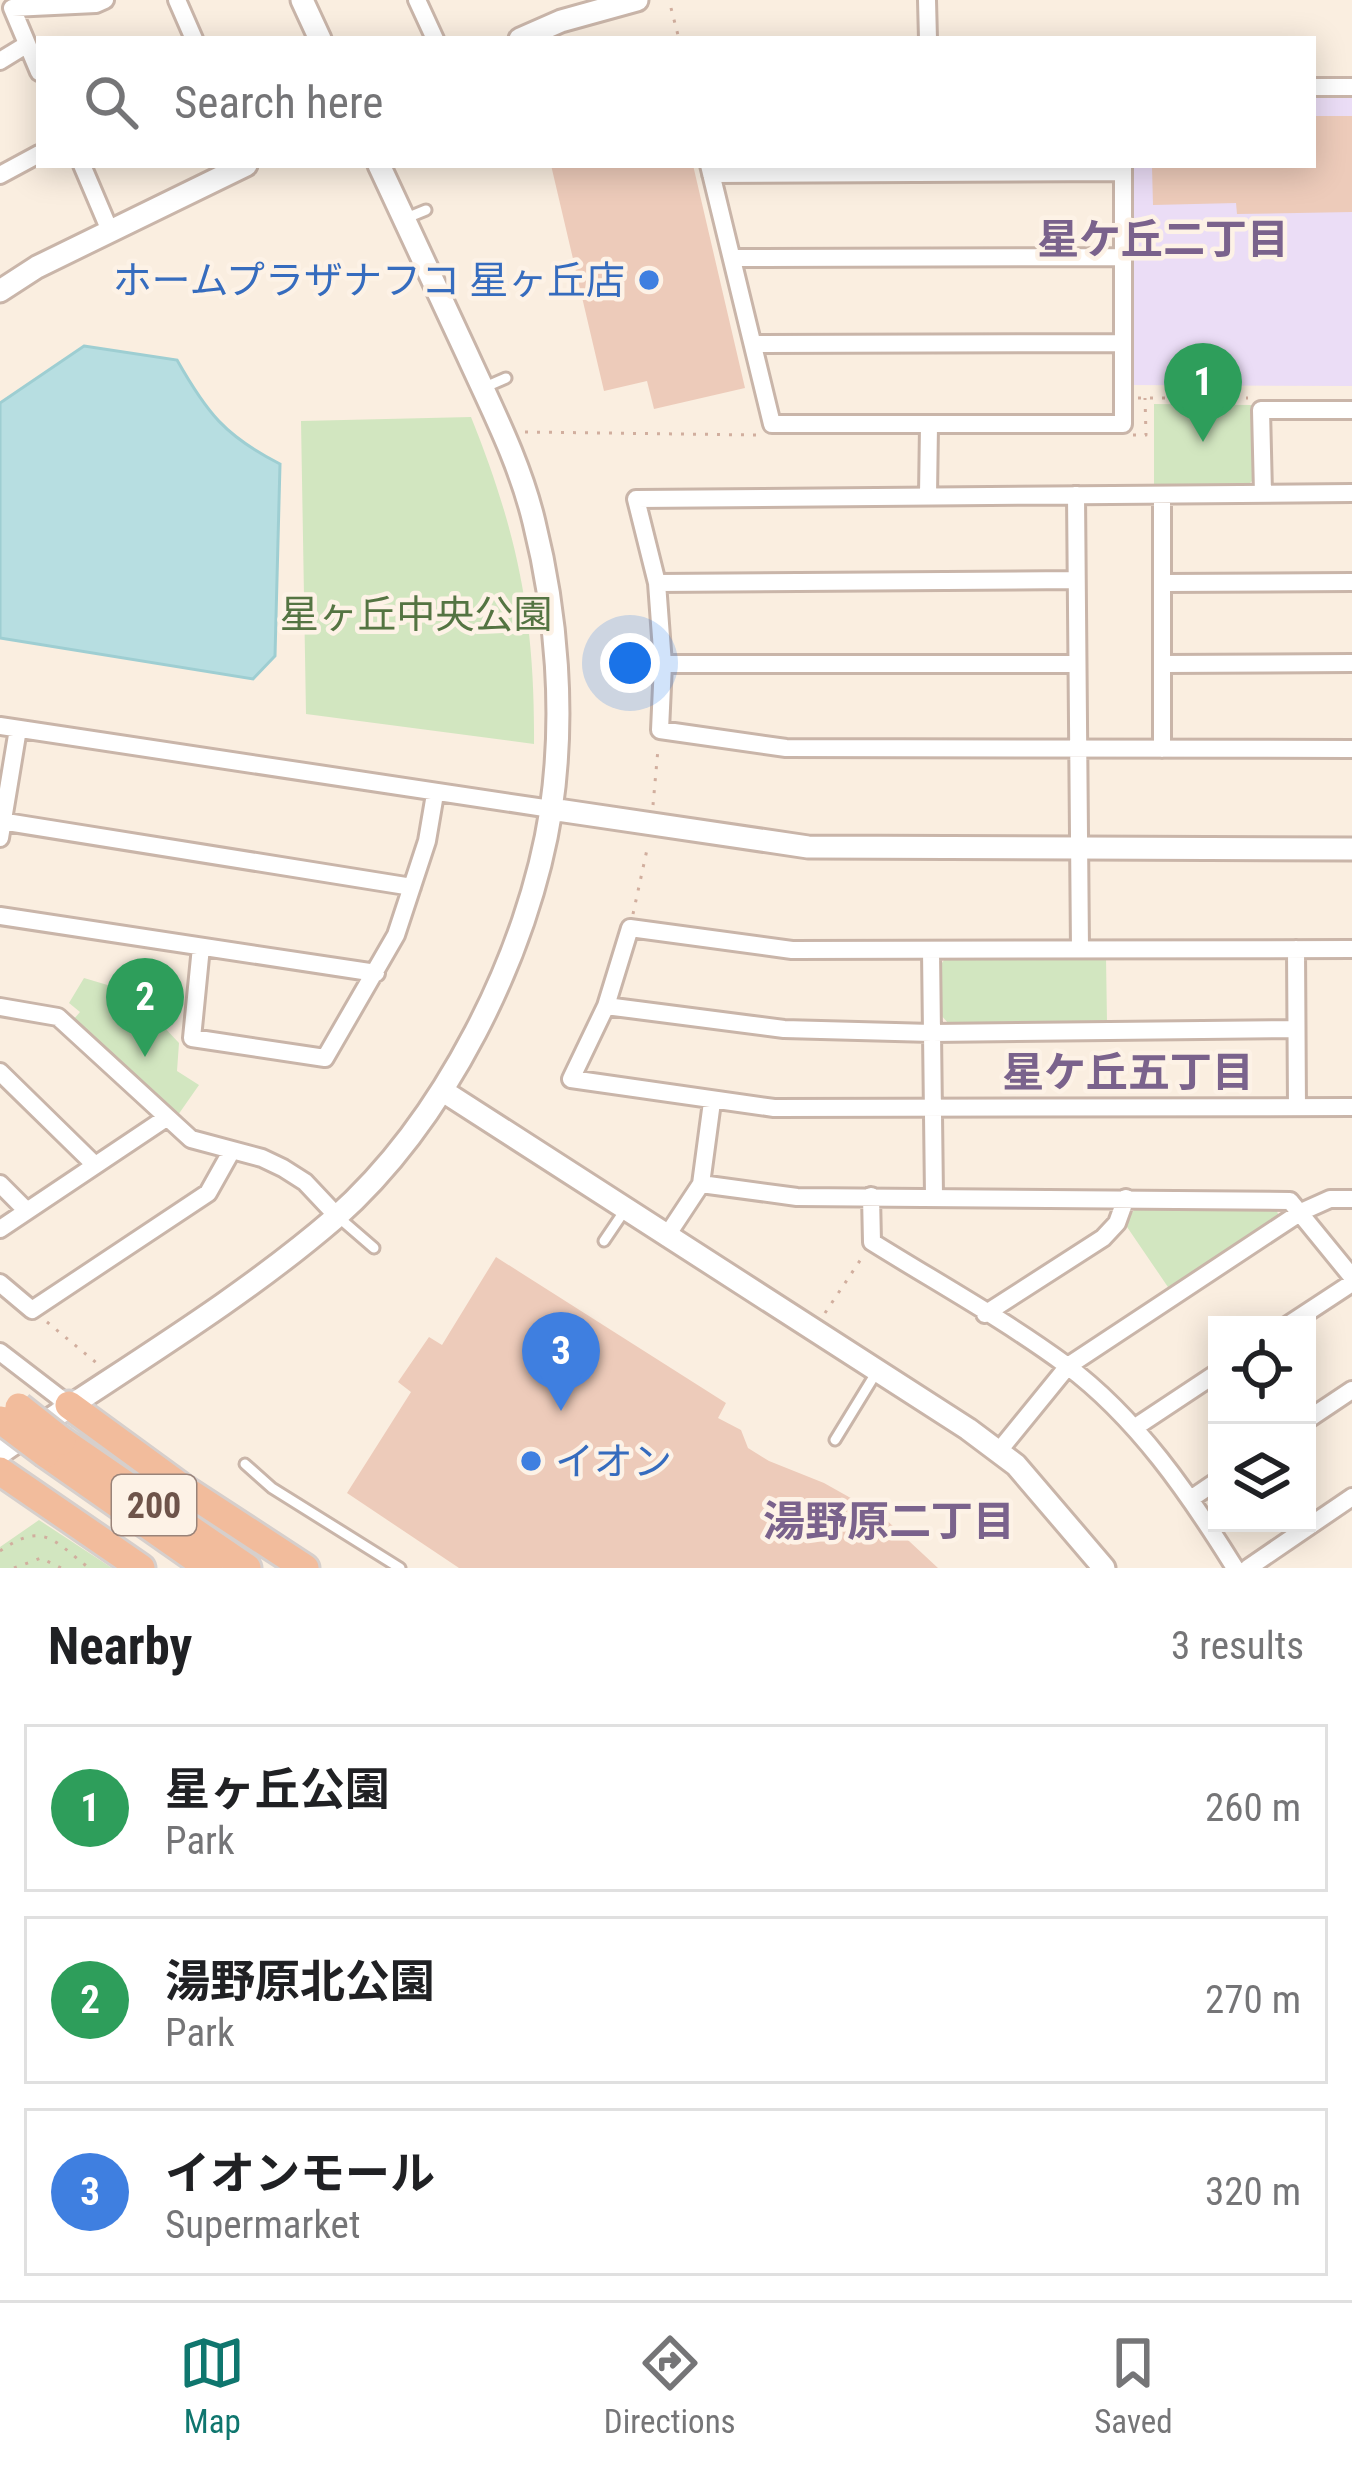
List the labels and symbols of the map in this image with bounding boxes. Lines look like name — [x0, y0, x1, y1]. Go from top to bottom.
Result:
district label: 星ケ丘二丁目 — [1037, 215, 1289, 264]
place label: ホームプラザナフコ 星ヶ丘店 — [113, 258, 625, 304]
marker: ホームプラザナフコ 星ヶ丘店 — [636, 267, 662, 293]
pin: 1 — [1164, 343, 1242, 442]
park label: 星ヶ丘中央公園 — [279, 592, 553, 638]
your location — [600, 633, 660, 693]
pin: 2 — [106, 958, 184, 1057]
district label: 星ケ丘五丁目 — [1002, 1048, 1254, 1097]
pin: 3 — [522, 1312, 600, 1411]
place label: イオン — [555, 1439, 672, 1485]
marker: イオン — [518, 1448, 544, 1474]
road number: 200 — [112, 1475, 196, 1535]
district label: 湯野原二丁目 — [763, 1497, 1015, 1546]

